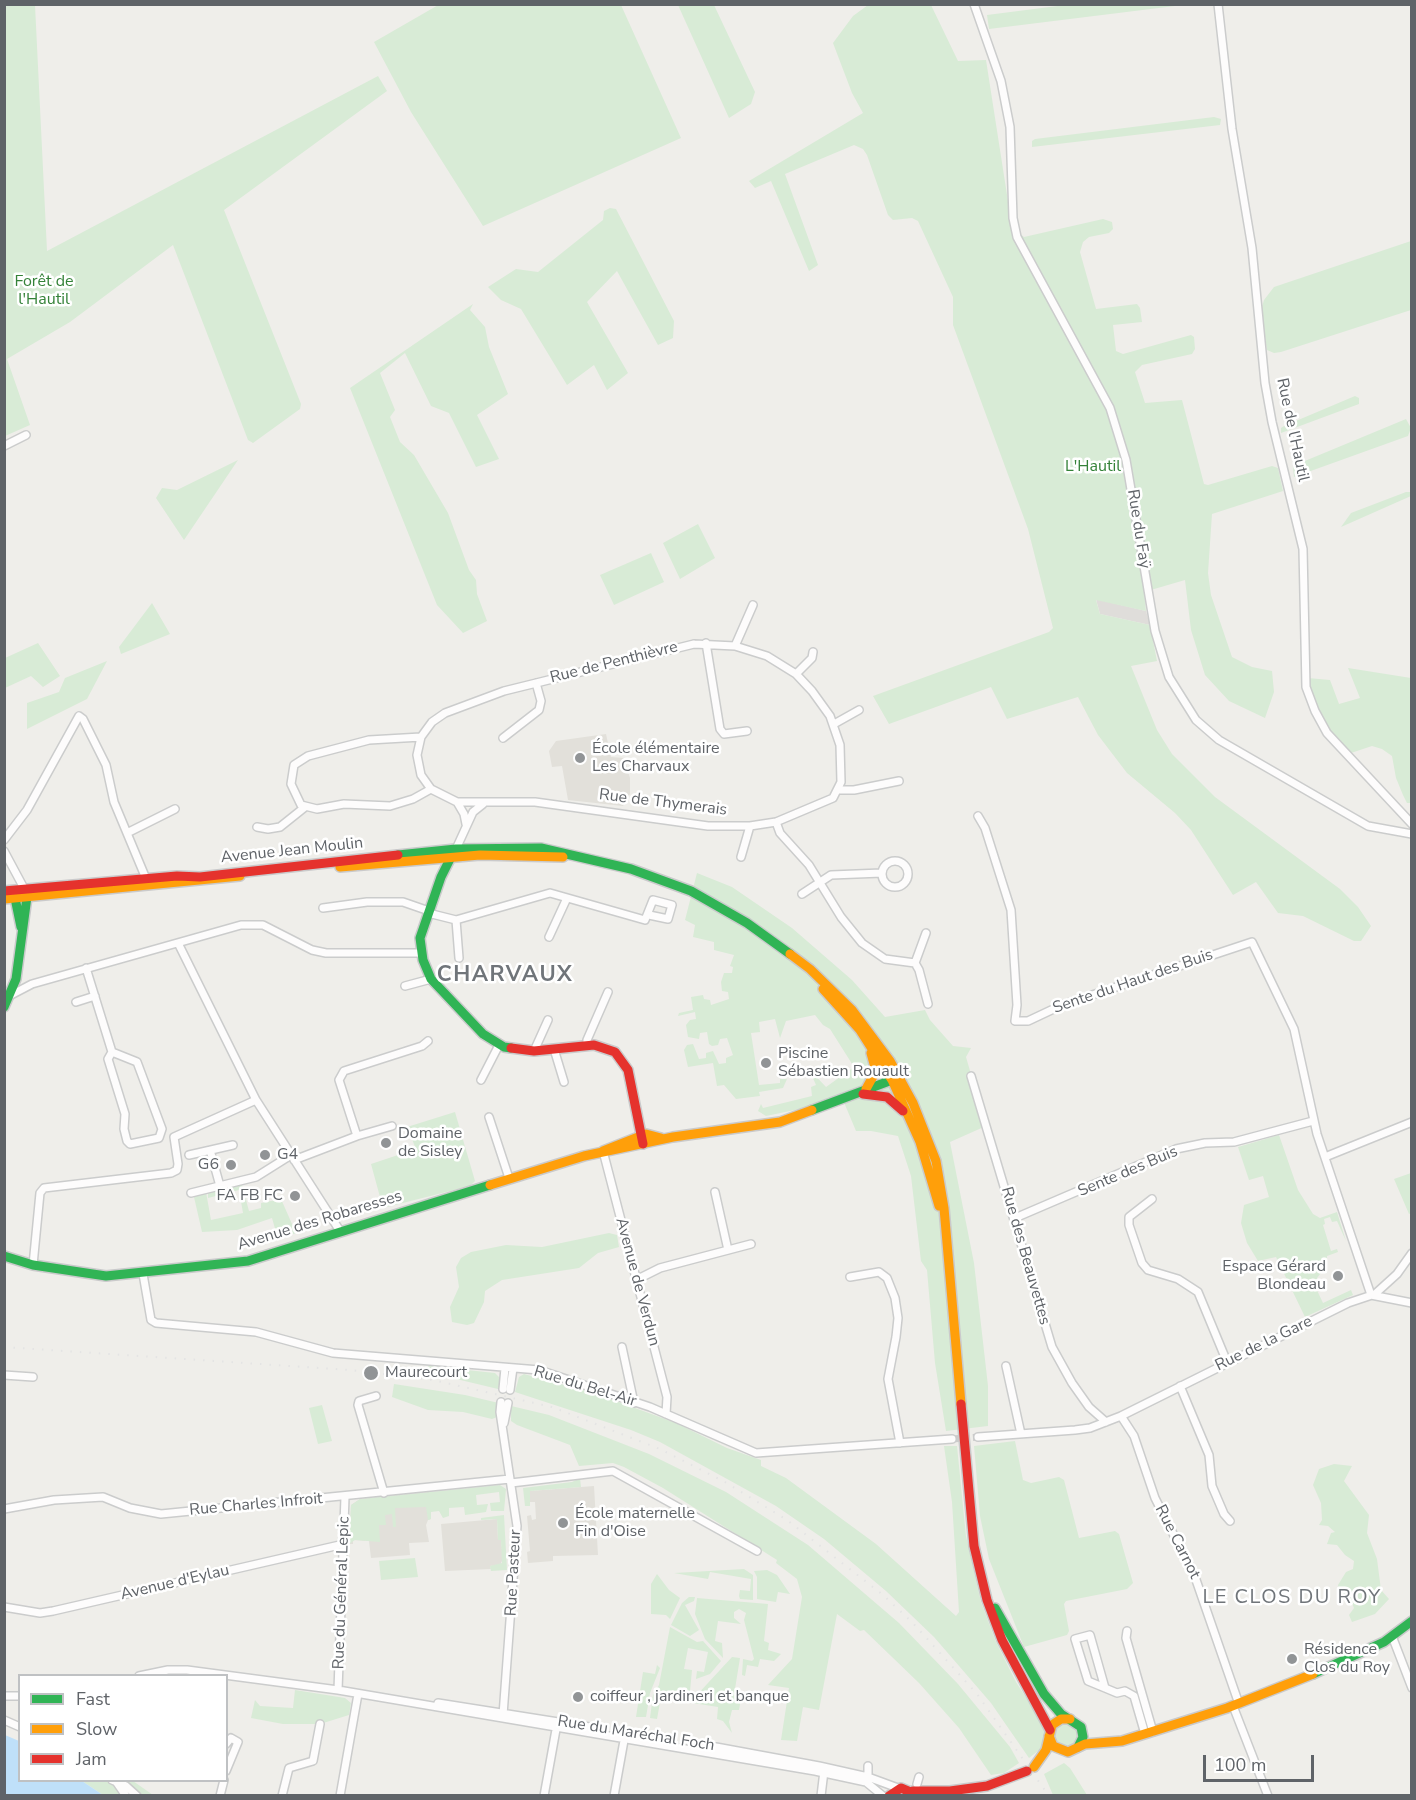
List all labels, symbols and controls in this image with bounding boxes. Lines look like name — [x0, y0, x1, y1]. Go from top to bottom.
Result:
park label: Forêt de l'Hautil — [14, 272, 74, 310]
street label: Rue de l'Hautil — [1272, 376, 1312, 484]
park label: L'Hautil — [1065, 457, 1121, 477]
street label: Rue du Faÿ — [1122, 488, 1154, 570]
street label: Rue de Penthièvre — [548, 638, 680, 688]
place label: École élémentaire Les Charvaux — [592, 739, 720, 777]
marker: École élémentaire Les Charvaux — [573, 751, 587, 765]
street label: Rue de Thymerais — [598, 786, 728, 820]
street label: Avenue Jean Moulin — [220, 834, 364, 868]
street label: Sente du Haut des Buis — [1050, 946, 1216, 1018]
district label: CHARVAUX — [437, 963, 573, 989]
place label: Piscine Sébastien Rouault — [778, 1044, 909, 1082]
marker: Piscine Sébastien Rouault — [759, 1056, 773, 1070]
place label: Domaine de Sisley — [398, 1124, 462, 1162]
marker: Domaine de Sisley — [379, 1136, 393, 1150]
street label: Sente des Buis — [1075, 1142, 1181, 1202]
place label: G4 — [277, 1145, 298, 1165]
marker: G4 — [258, 1148, 272, 1162]
place label: G6 — [198, 1155, 219, 1175]
marker: G6 — [224, 1158, 238, 1172]
street label: Rue des Beauvettes — [996, 1185, 1054, 1327]
place label: FA FB FC — [216, 1186, 283, 1206]
street label: Avenue des Robaresses — [235, 1187, 405, 1255]
marker: FA FB FC — [288, 1189, 302, 1203]
street label: Avenue de Verdun — [611, 1216, 663, 1348]
place label: Espace Gérard Blondeau — [1222, 1257, 1326, 1295]
marker: Espace Gérard Blondeau — [1331, 1269, 1345, 1283]
street label: Rue de la Gare — [1212, 1312, 1316, 1376]
street label: Rue du Bel-Air — [531, 1362, 639, 1412]
place label: Maurecourt — [385, 1363, 467, 1383]
marker: Maurecourt — [362, 1364, 380, 1382]
street label: Rue Charles Infroit — [189, 1490, 323, 1520]
street label: Rue Carnot — [1150, 1502, 1204, 1582]
place label: École maternelle Fin d'Oise — [575, 1504, 695, 1542]
street label: Rue du Général Lepic — [330, 1516, 354, 1670]
marker: École maternelle Fin d'Oise — [556, 1516, 570, 1530]
street label: Rue Pasteur — [502, 1529, 526, 1617]
street label: Avenue d'Eylau — [119, 1561, 231, 1605]
district label: LE CLOS DU ROY — [1202, 1586, 1382, 1610]
place label: Résidence Clos du Roy — [1304, 1640, 1390, 1678]
marker: Résidence Clos du Roy — [1285, 1652, 1299, 1666]
legend — [18, 1674, 228, 1782]
text: Fast — [76, 1687, 110, 1711]
place label: coiffeur , jardineri et banque — [590, 1687, 789, 1707]
marker: coiffeur , jardineri et banque — [571, 1690, 585, 1704]
street label: Rue du Maréchal Foch — [556, 1712, 716, 1756]
text: Slow — [76, 1717, 117, 1741]
scale bar — [1206, 1743, 1317, 1781]
text: Jam — [76, 1747, 107, 1771]
text: 100 m — [1214, 1753, 1266, 1777]

